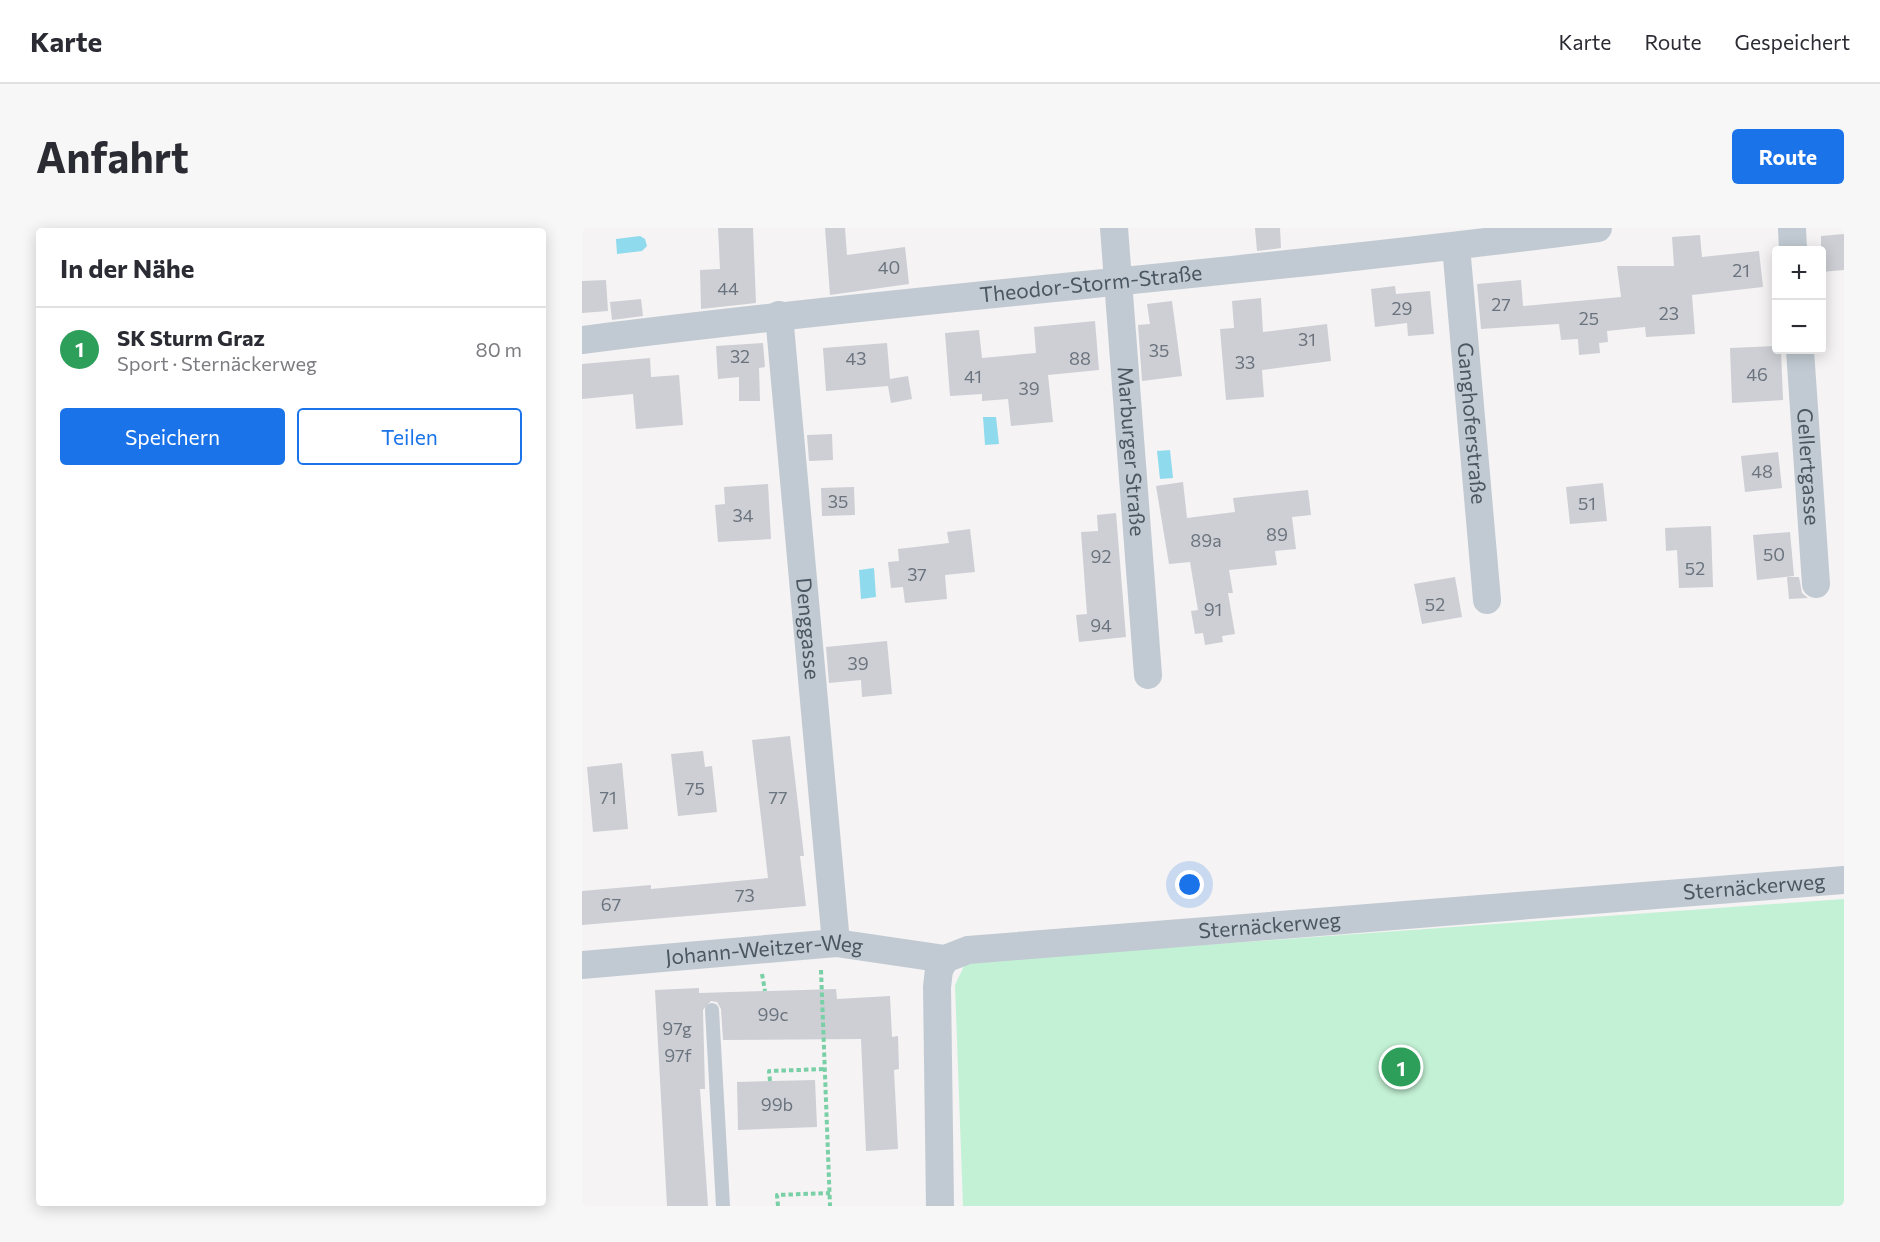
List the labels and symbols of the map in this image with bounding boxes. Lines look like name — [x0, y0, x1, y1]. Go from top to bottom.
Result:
house number: 40 — [878, 256, 900, 278]
street label: Theodor-Storm-Straße — [978, 259, 1203, 306]
house number: 21 — [1732, 259, 1750, 281]
house number: 44 — [717, 277, 739, 299]
house number: 27 — [1491, 293, 1511, 315]
house number: 29 — [1392, 297, 1412, 319]
house number: 23 — [1659, 302, 1679, 324]
house number: 25 — [1579, 307, 1599, 329]
house number: 31 — [1298, 328, 1316, 350]
house number: 35 — [1149, 339, 1169, 361]
street label: Ganghoferstraße — [1453, 341, 1493, 505]
house number: 32 — [730, 345, 750, 367]
house number: 43 — [845, 347, 867, 369]
house number: 88 — [1069, 347, 1091, 369]
house number: 33 — [1235, 351, 1255, 373]
house number: 46 — [1746, 363, 1768, 385]
house number: 41 — [964, 365, 982, 387]
street label: Marburger Straße — [1114, 365, 1151, 537]
house number: 39 — [1018, 377, 1040, 399]
street label: Gellertgasse — [1793, 407, 1826, 526]
house number: 48 — [1751, 460, 1773, 482]
house number: 35 — [828, 490, 848, 512]
house number: 51 — [1578, 492, 1596, 514]
house number: 34 — [732, 504, 754, 526]
house number: 89 — [1266, 523, 1288, 545]
house number: 89a — [1190, 529, 1222, 551]
house number: 50 — [1763, 543, 1785, 565]
house number: 92 — [1091, 545, 1111, 567]
house number: 52 — [1685, 557, 1705, 579]
house number: 37 — [907, 563, 927, 585]
street label: Denggasse — [792, 576, 826, 681]
house number: 52 — [1425, 593, 1445, 615]
house number: 91 — [1204, 598, 1222, 620]
house number: 94 — [1090, 614, 1112, 636]
house number: 39 — [847, 652, 869, 674]
house number: 75 — [685, 777, 705, 799]
house number: 71 — [599, 786, 617, 808]
house number: 77 — [768, 786, 788, 808]
street label: Sternäckerweg — [1682, 868, 1826, 904]
your location — [1175, 870, 1204, 899]
house number: 73 — [735, 884, 755, 906]
house number: 67 — [601, 893, 621, 915]
street label: Sternäckerweg — [1197, 906, 1342, 943]
street label: Johann-Weitzer-Weg — [664, 929, 865, 969]
house number: 99c — [758, 1003, 788, 1025]
house number: 97g — [662, 1017, 692, 1039]
house number: 97f — [664, 1044, 693, 1066]
pin: 1 — [1382, 1044, 1420, 1090]
house number: 99b — [761, 1093, 793, 1115]

